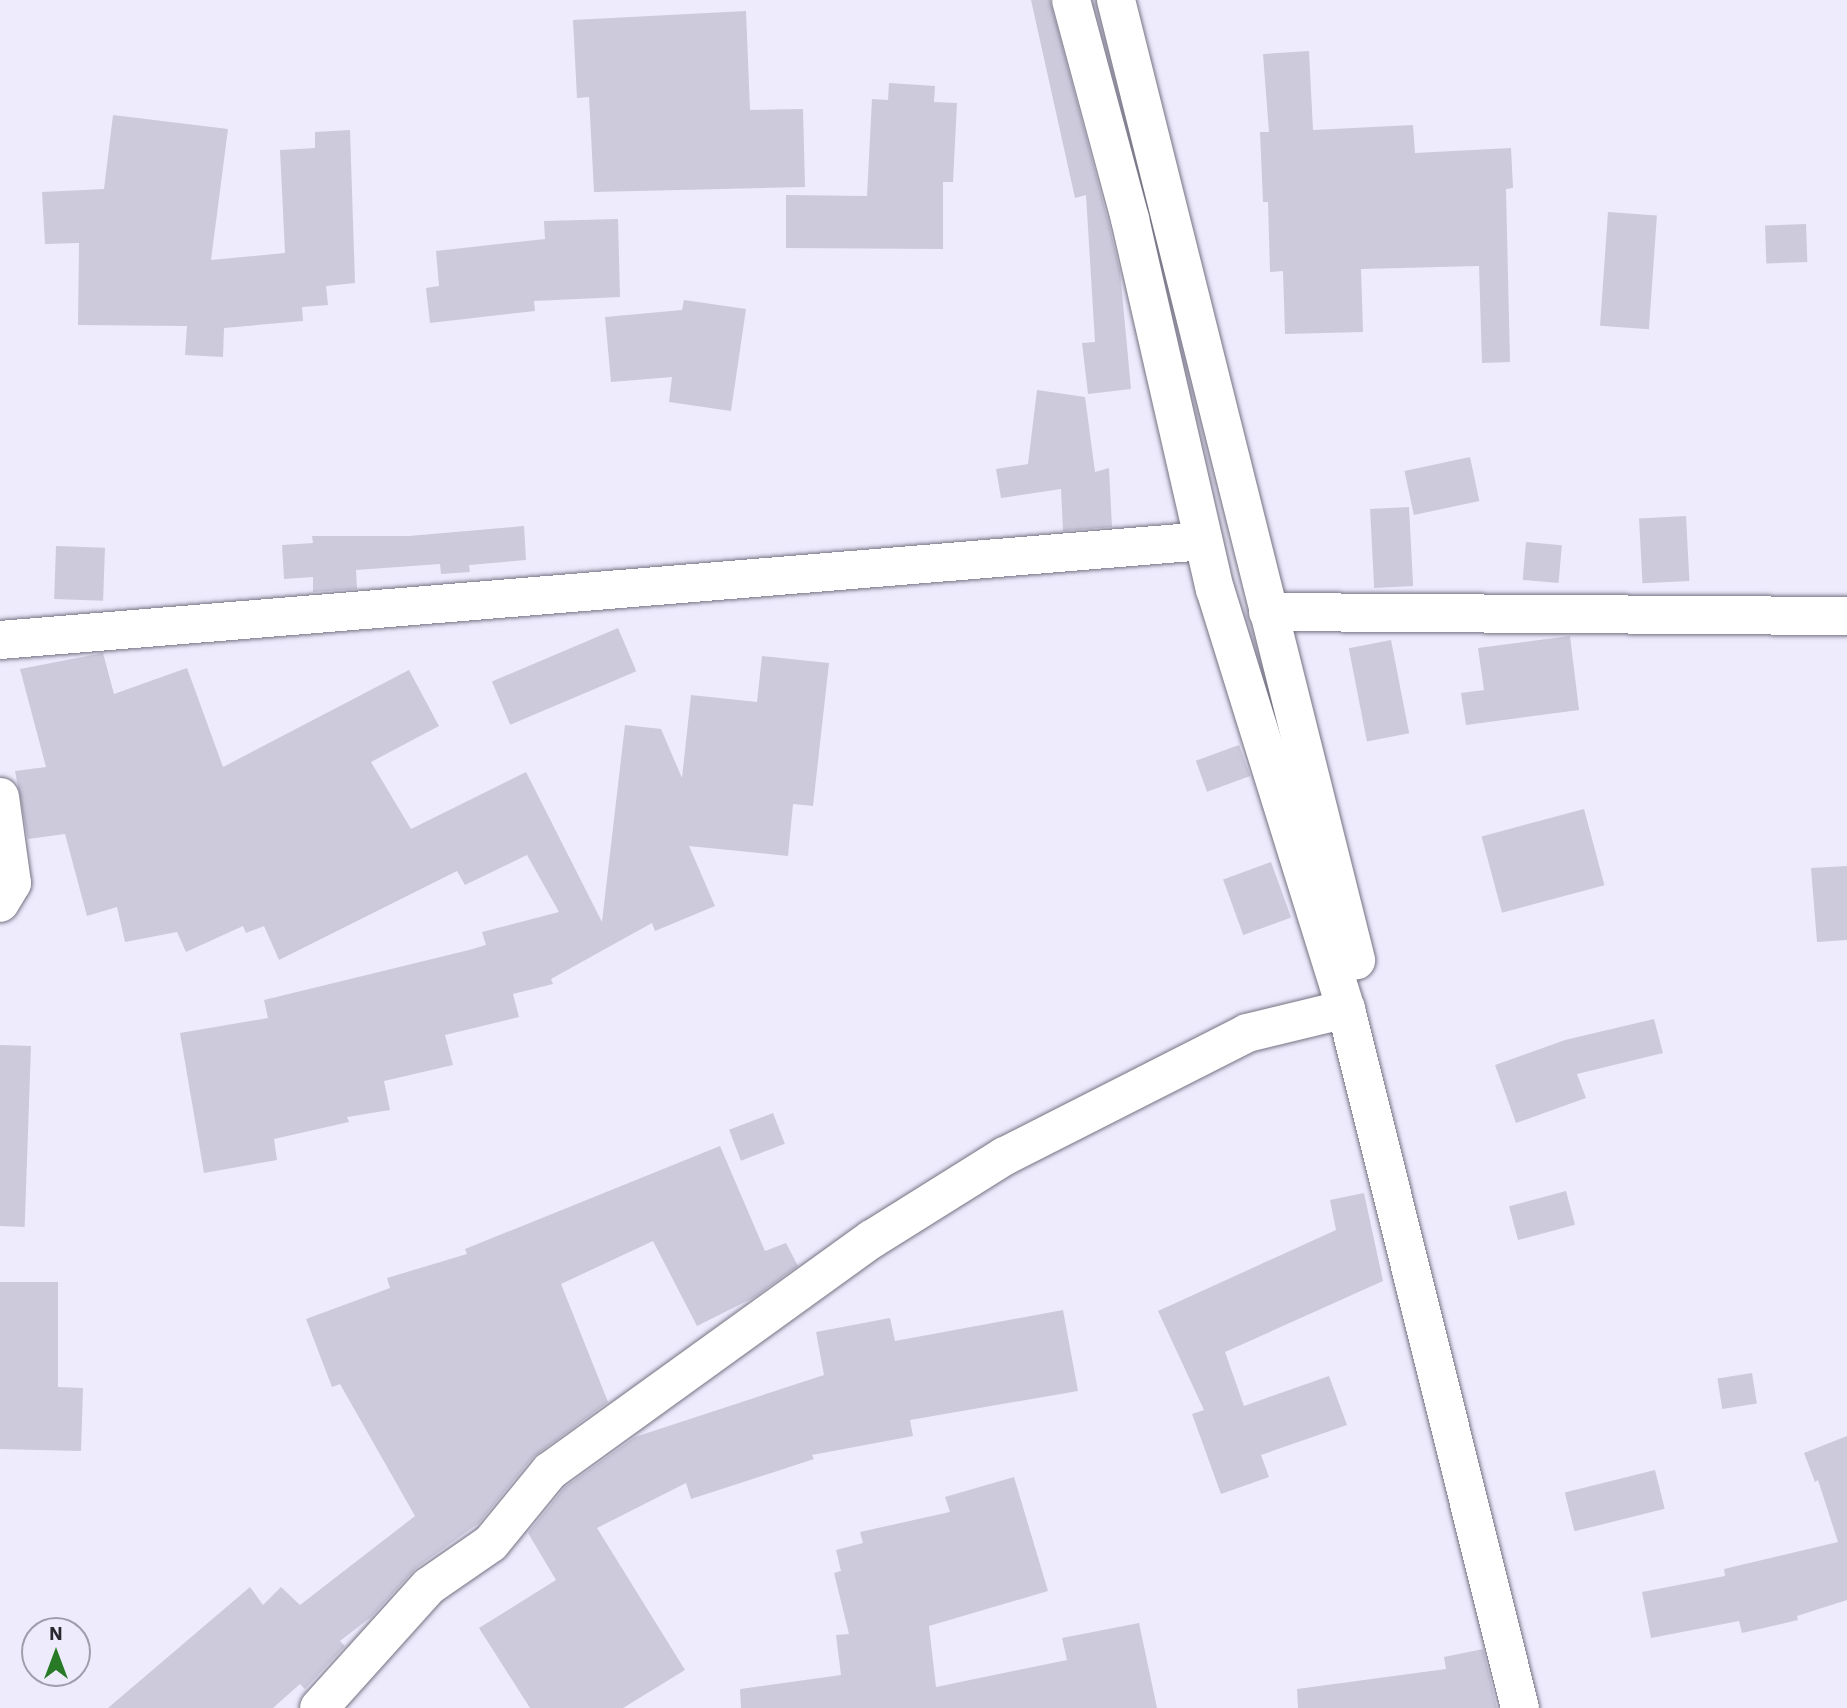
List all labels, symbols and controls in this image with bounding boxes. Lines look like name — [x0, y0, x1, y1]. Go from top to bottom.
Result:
north arrow — [21, 1617, 91, 1687]
text: N — [49, 1621, 63, 1645]

